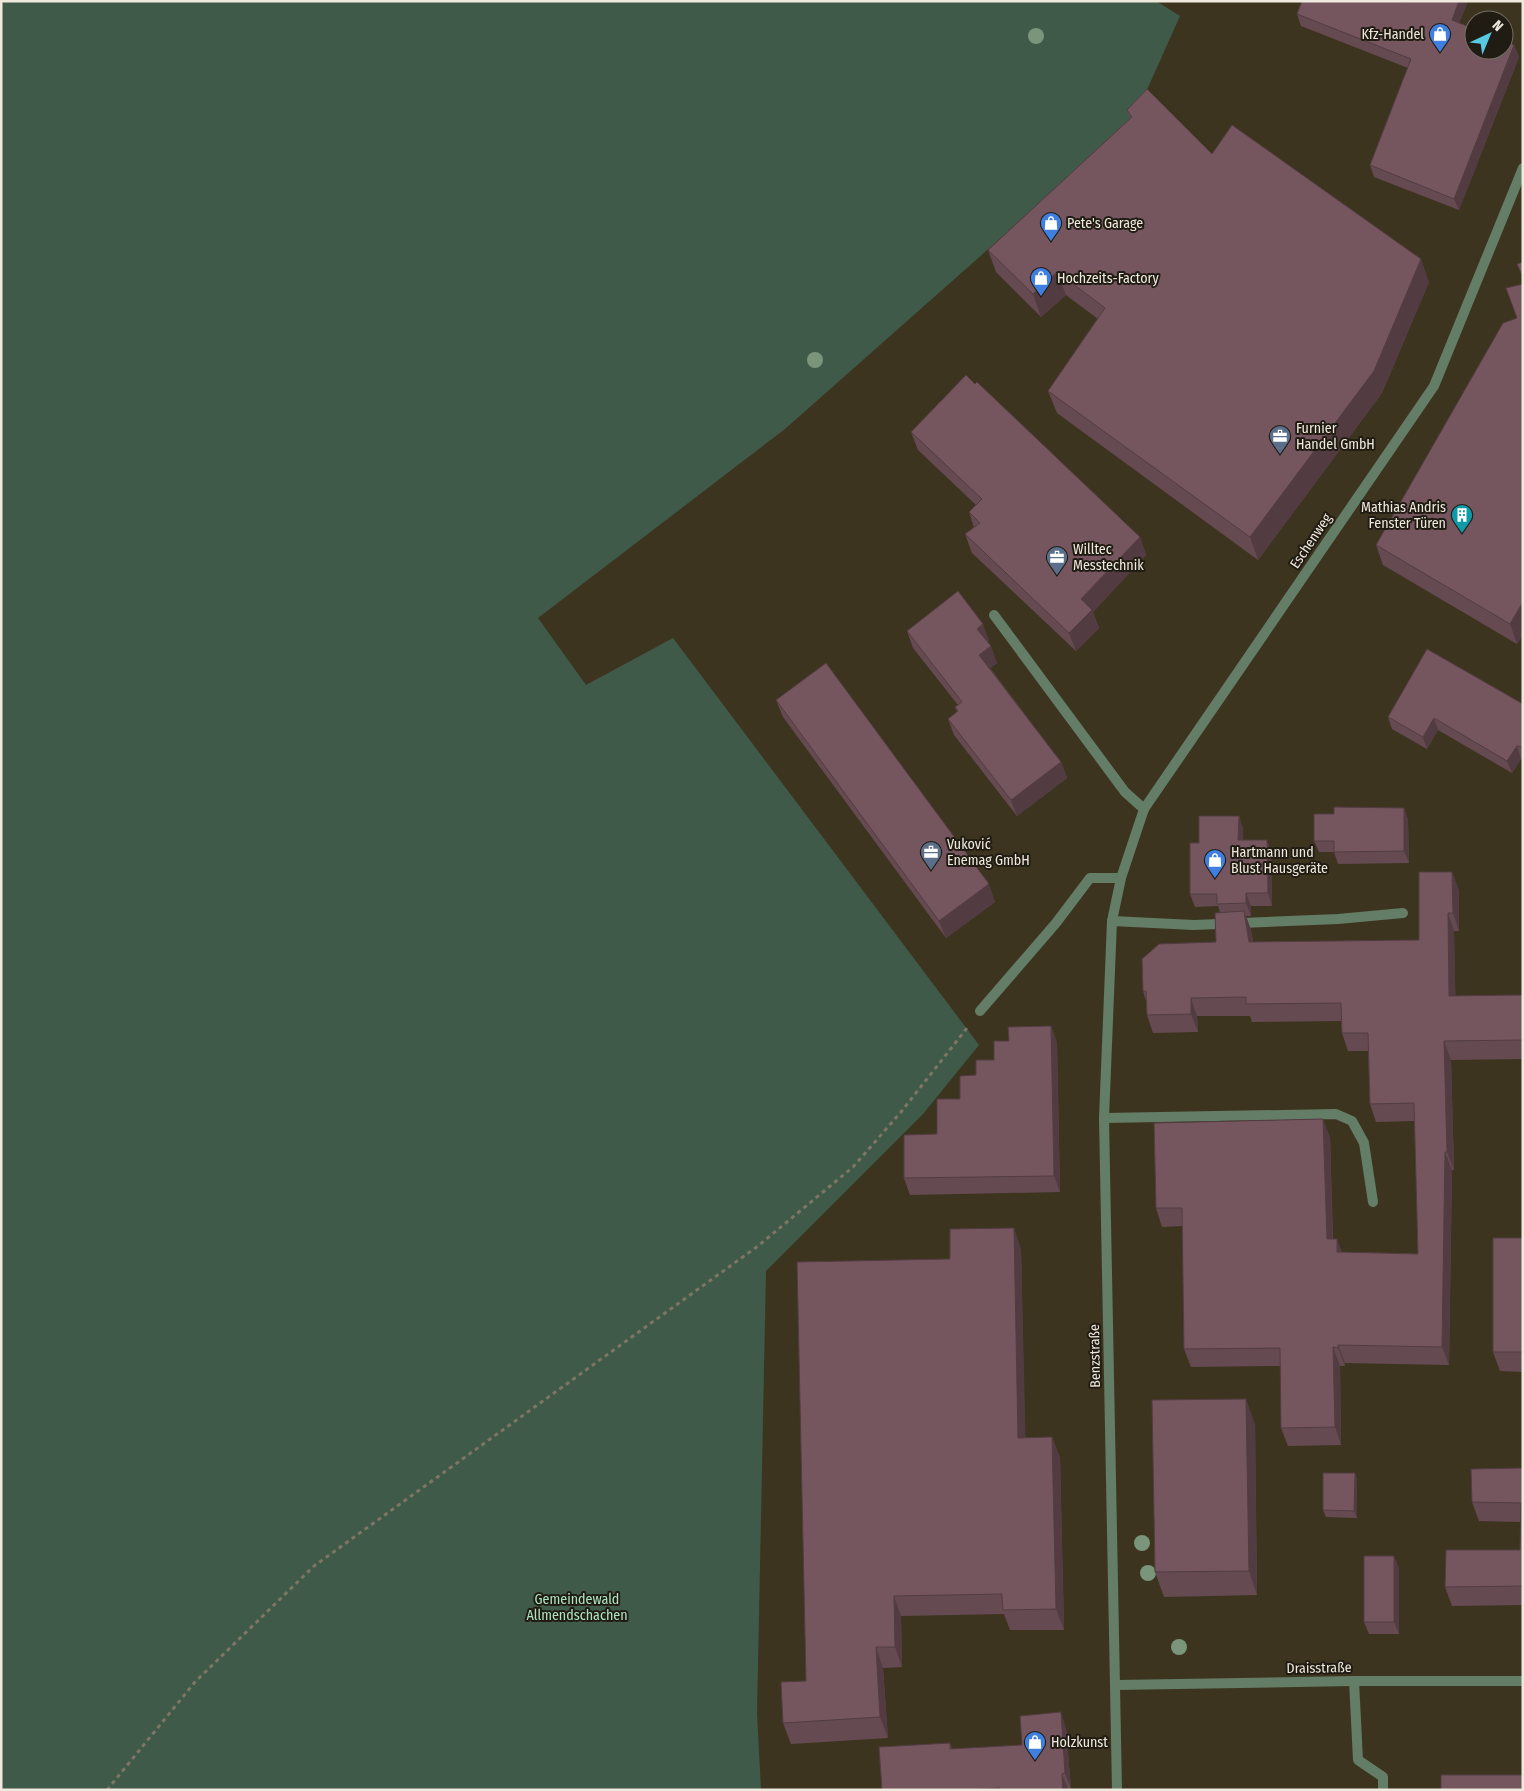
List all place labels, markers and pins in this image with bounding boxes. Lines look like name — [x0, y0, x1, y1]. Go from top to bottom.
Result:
shop icon: Kfz-Handel — [1428, 22, 1452, 53]
place label: Kfz-Handel — [1362, 26, 1424, 43]
shop icon: Pete's Garage — [1039, 211, 1063, 242]
place label: Pete's Garage — [1067, 215, 1143, 232]
shop icon: Hochzeits-Factory — [1029, 266, 1053, 297]
place label: Hochzeits-Factory — [1057, 270, 1159, 287]
place label: Furnier Handel GmbH — [1296, 420, 1375, 453]
office icon: Furnier Handel GmbH — [1268, 424, 1292, 455]
place label: Mathias Andris Fenster Türen — [1361, 499, 1446, 532]
building icon: Mathias Andris Fenster Türen — [1450, 503, 1474, 534]
place label: Willtec Messtechnik — [1073, 541, 1144, 574]
office icon: Willtec Messtechnik — [1045, 545, 1069, 576]
place label: Vuković Enemag GmbH — [947, 836, 1030, 869]
office icon: Vuković Enemag GmbH — [919, 840, 943, 871]
place label: Hartmann und Blust Hausgeräte — [1231, 844, 1328, 877]
shop icon: Hartmann und Blust Hausgeräte — [1203, 848, 1227, 879]
shop icon: Holzkunst — [1023, 1730, 1047, 1761]
place label: Holzkunst — [1051, 1734, 1108, 1751]

